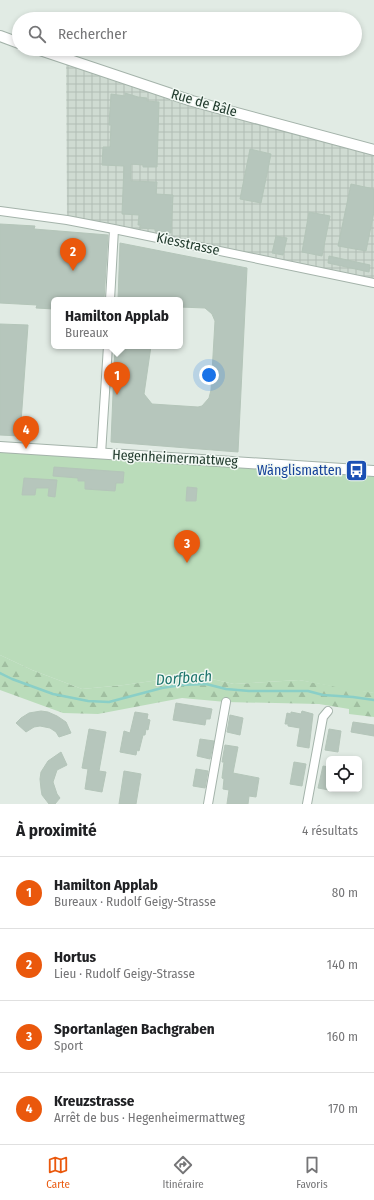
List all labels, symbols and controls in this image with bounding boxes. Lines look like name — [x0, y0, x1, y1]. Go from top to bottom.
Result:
search box — [12, 12, 362, 56]
icon: search — [26, 23, 48, 45]
text: Rechercher — [58, 25, 127, 43]
street label: Rue de Bâle — [169, 85, 239, 121]
street label: Kiesstrasse — [155, 229, 221, 259]
pin: 2 — [60, 238, 86, 271]
popup — [51, 297, 183, 349]
text: Hamilton Applab — [65, 307, 169, 325]
text: Bureaux — [65, 325, 108, 340]
pin: 1 — [104, 362, 130, 395]
your location — [199, 365, 219, 385]
pin: 4 — [13, 416, 39, 449]
street label: Hegenheimermattweg — [112, 446, 239, 470]
bus stop icon: Wänglismatten — [344, 457, 370, 483]
place label: Wänglismatten — [257, 462, 342, 479]
pin: 3 — [174, 530, 200, 563]
water label: Dorfbach — [155, 667, 213, 689]
map controls — [326, 756, 362, 792]
button: locate — [326, 756, 362, 792]
text: À proximité — [16, 820, 97, 841]
text: 4 résultats — [302, 823, 358, 838]
text: Hamilton Applab — [54, 876, 158, 894]
text: 1 — [26, 885, 32, 900]
text: 80 m — [332, 885, 358, 900]
text: Bureaux · Rudolf Geigy-Strasse — [54, 894, 216, 909]
text: Hortus — [54, 948, 96, 966]
text: 2 — [26, 957, 32, 972]
text: 140 m — [327, 957, 358, 972]
text: Lieu · Rudolf Geigy-Strasse — [54, 966, 195, 981]
text: Sportanlagen Bachgraben — [54, 1020, 215, 1038]
text: 3 — [26, 1029, 32, 1044]
text: 160 m — [327, 1029, 358, 1044]
text: Sport — [54, 1038, 83, 1053]
text: Kreuzstrasse — [54, 1092, 134, 1110]
text: 4 — [26, 1101, 32, 1116]
text: 170 m — [328, 1101, 358, 1116]
text: Arrêt de bus · Hegenheimermattweg — [54, 1110, 245, 1125]
tab: Carte — [46, 1154, 70, 1191]
tab: Itinéraire — [163, 1154, 204, 1191]
tab: Favoris — [296, 1154, 328, 1191]

